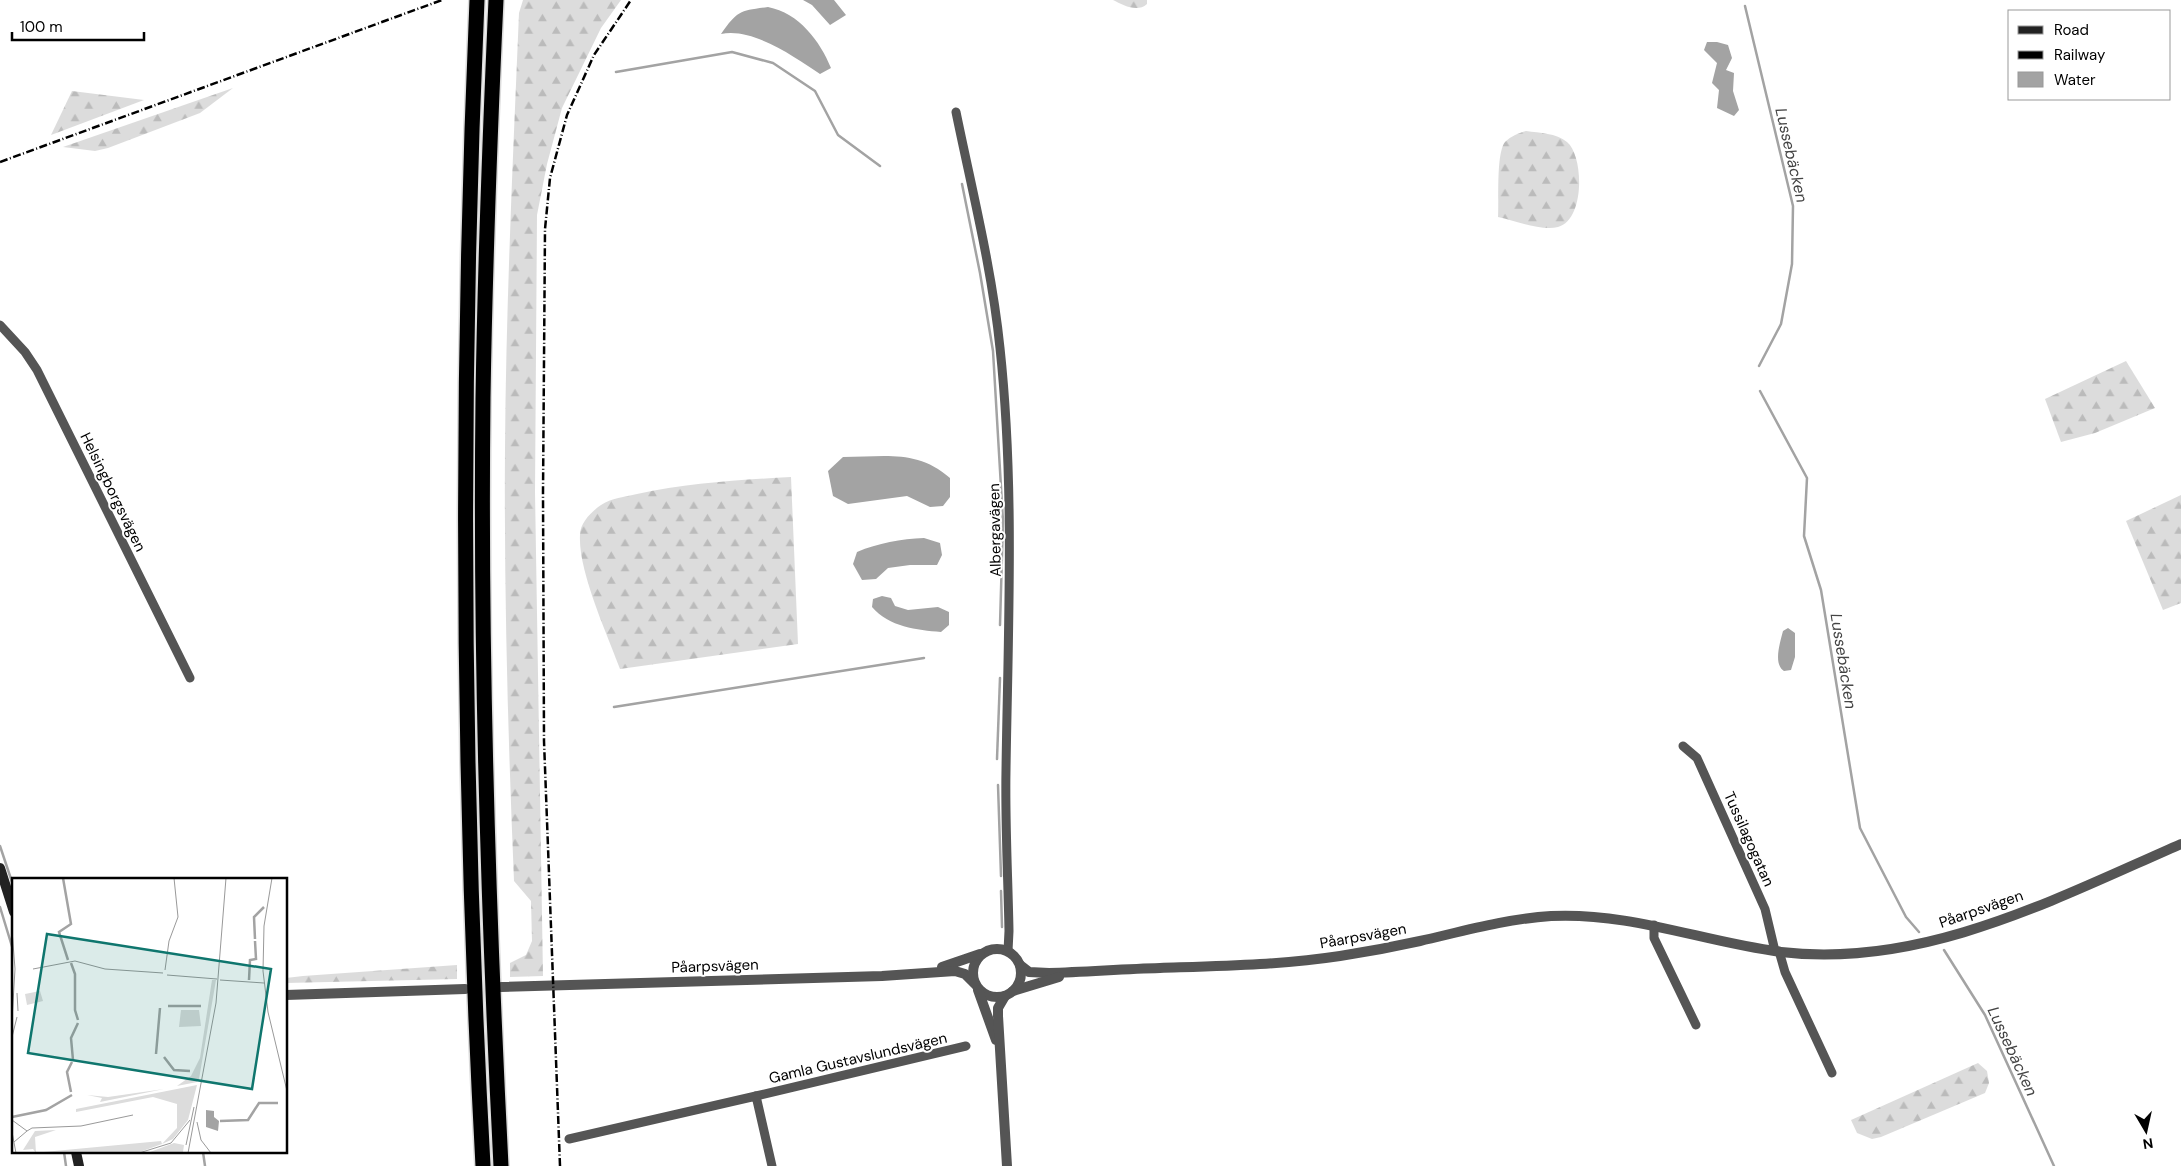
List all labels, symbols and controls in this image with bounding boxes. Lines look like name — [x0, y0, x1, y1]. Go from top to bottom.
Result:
scale bar — [12, 10, 145, 42]
legend — [2008, 10, 2171, 100]
text: 100 m — [20, 17, 63, 37]
text: Road — [2054, 20, 2089, 40]
text: Railway — [2054, 45, 2106, 65]
text: Water — [2054, 70, 2096, 90]
water label: Lussebäcken — [1770, 106, 1813, 205]
street label: Helsingborgsvägen — [75, 429, 151, 555]
street label: Albergavägen — [984, 483, 1006, 577]
water label: Lussebäcken — [1826, 612, 1861, 710]
street label: Tussilagogatan — [1719, 788, 1779, 890]
inset map — [12, 878, 288, 1154]
street label: Påarpsvägen — [1936, 885, 2026, 933]
street label: Påarpsvägen — [1318, 919, 1408, 953]
street label: Påarpsvägen — [671, 954, 759, 978]
water label: Lussebäcken — [1983, 1003, 2042, 1099]
street label: Gamla Gustavslundsvägen — [767, 1028, 949, 1088]
north arrow — [2121, 1106, 2171, 1156]
text: N — [2142, 1134, 2154, 1154]

